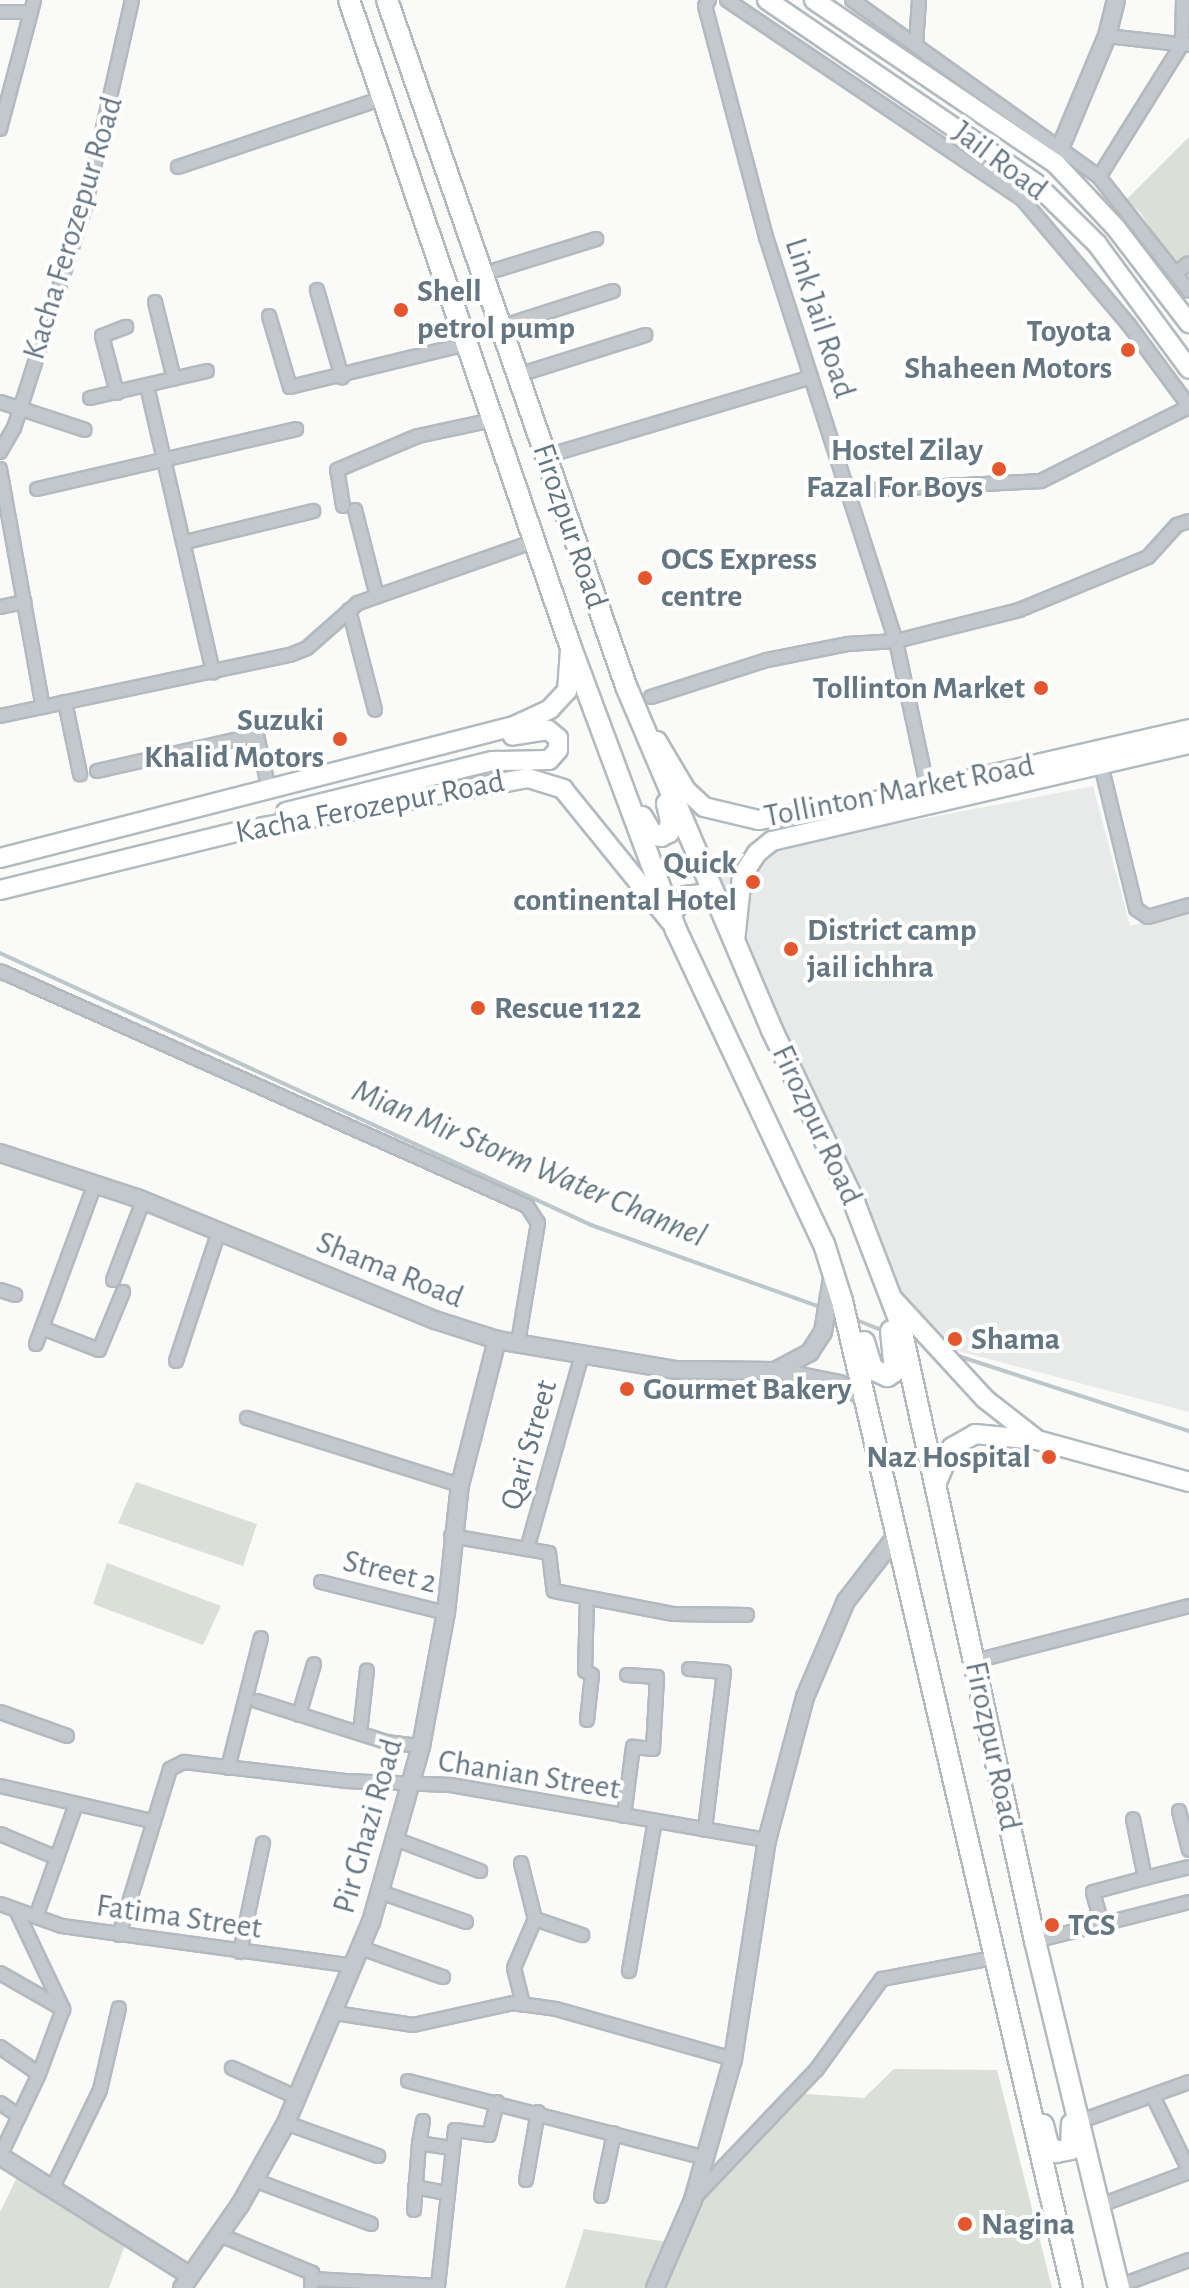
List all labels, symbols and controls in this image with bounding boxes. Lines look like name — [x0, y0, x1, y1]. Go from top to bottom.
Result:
street label: Kacha Ferozepur Road — [15, 92, 131, 364]
street label: Jail Road — [945, 113, 1055, 209]
street label: Link Jail Road — [776, 233, 864, 403]
place label: Shell petrol pump — [417, 273, 575, 348]
marker: Shell petrol pump — [392, 301, 410, 319]
place label: Toyota Shaheen Motors — [904, 313, 1112, 388]
marker: Toyota Shaheen Motors — [1119, 341, 1137, 359]
place label: Hostel Zilay Fazal For Boys — [806, 432, 983, 507]
street label: Firozpur Road — [524, 438, 616, 614]
marker: Hostel Zilay Fazal For Boys — [990, 460, 1008, 478]
place label: OCS Express centre — [661, 541, 817, 616]
marker: OCS Express centre — [636, 569, 654, 587]
place label: Tollinton Market — [813, 669, 1025, 707]
marker: Tollinton Market — [1032, 679, 1050, 697]
place label: Suzuki Khalid Motors — [144, 702, 324, 777]
marker: Suzuki Khalid Motors — [331, 730, 349, 748]
street label: Tollinton Market Road — [761, 746, 1037, 836]
street label: Kacha Ferozepur Road — [232, 762, 508, 852]
place label: Quick continental Hotel — [513, 845, 737, 920]
marker: Quick continental Hotel — [744, 873, 762, 891]
place label: District camp jail ichhra — [807, 912, 976, 987]
marker: District camp jail ichhra — [782, 940, 800, 958]
place label: Rescue 1122 — [494, 989, 641, 1027]
marker: Rescue 1122 — [469, 999, 487, 1017]
street label: Firozpur Road — [763, 1039, 871, 1211]
water label: Mian Mir Storm Water Channel — [346, 1071, 712, 1257]
street label: Shama Road — [311, 1223, 469, 1317]
place label: Shama — [971, 1320, 1060, 1358]
marker: Shama — [946, 1330, 964, 1348]
place label: Gourmet Bakery — [643, 1370, 852, 1408]
street label: Qari Street — [492, 1375, 566, 1515]
marker: Gourmet Bakery — [618, 1380, 636, 1398]
place label: Naz Hospital — [866, 1438, 1031, 1476]
marker: Naz Hospital — [1038, 1446, 1060, 1468]
street label: Street 2 — [339, 1542, 441, 1602]
street label: Firozpur Road — [956, 1658, 1030, 1834]
street label: Pir Ghazi Road — [325, 1734, 411, 1918]
street label: Chanian Street — [435, 1742, 623, 1808]
street label: Fatima Street — [94, 1886, 264, 1948]
place label: TCS — [1068, 1906, 1116, 1944]
marker: TCS — [1043, 1916, 1061, 1934]
place label: Nagina — [981, 2205, 1075, 2243]
marker: Nagina — [956, 2215, 974, 2233]

